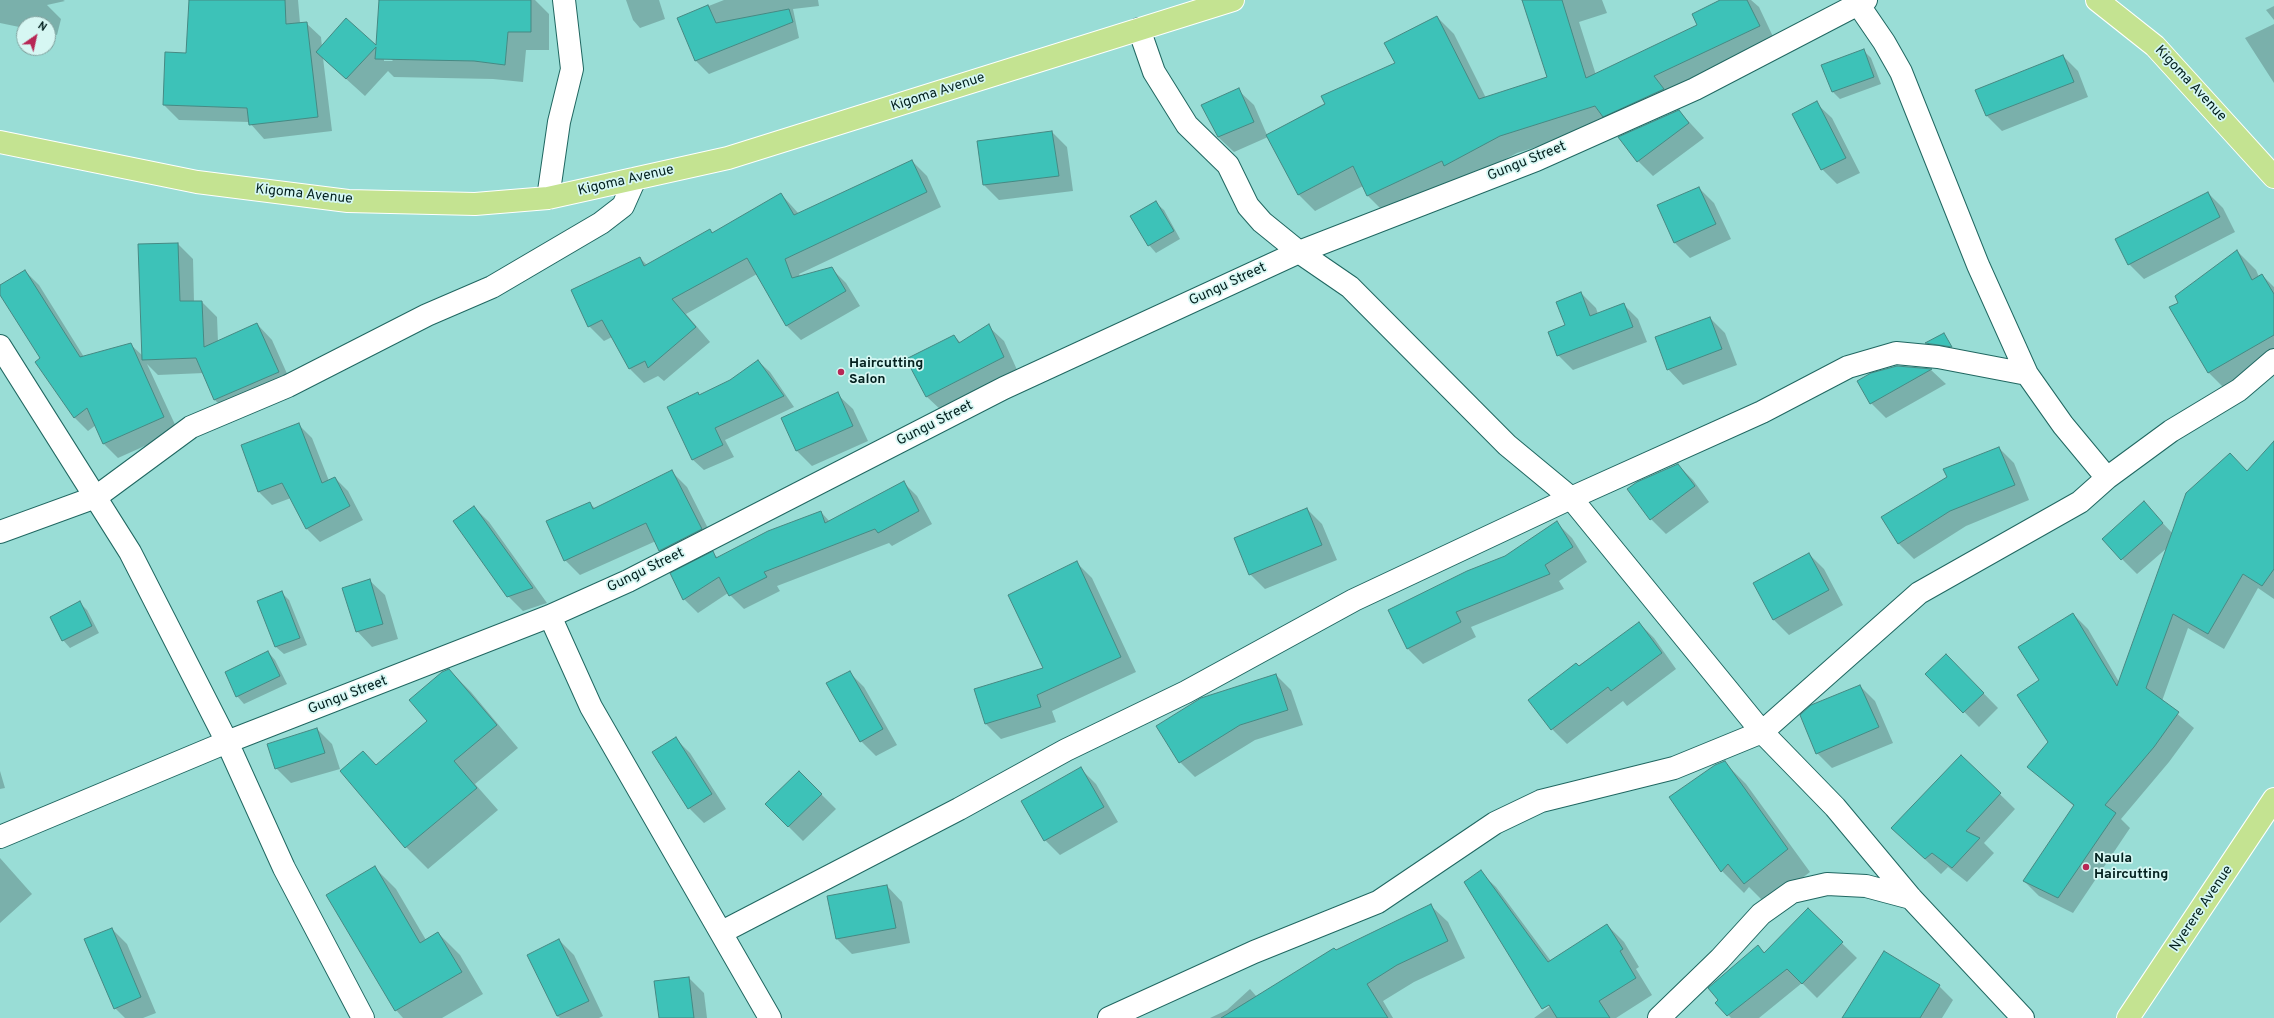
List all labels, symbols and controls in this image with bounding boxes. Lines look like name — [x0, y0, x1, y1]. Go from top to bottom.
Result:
north arrow — [16, 16, 56, 56]
text: N — [35, 19, 49, 35]
street label: Kigoma Avenue — [2151, 43, 2229, 125]
street label: Kigoma Avenue — [889, 70, 987, 116]
street label: Gungu Street — [1485, 139, 1569, 185]
street label: Kigoma Avenue — [576, 162, 676, 200]
street label: Kigoma Avenue — [255, 182, 353, 208]
street label: Gungu Street — [1187, 260, 1269, 310]
place label: Haircutting Salon — [849, 356, 923, 388]
marker: Haircutting Salon — [836, 367, 846, 377]
street label: Gungu Street — [894, 398, 976, 450]
street label: Gungu Street — [605, 545, 687, 597]
street label: Gungu Street — [306, 673, 390, 719]
place label: Naula Haircutting — [2094, 851, 2168, 884]
marker: Naula Haircutting — [2081, 862, 2091, 872]
street label: Nyerere Avenue — [2167, 863, 2237, 955]

